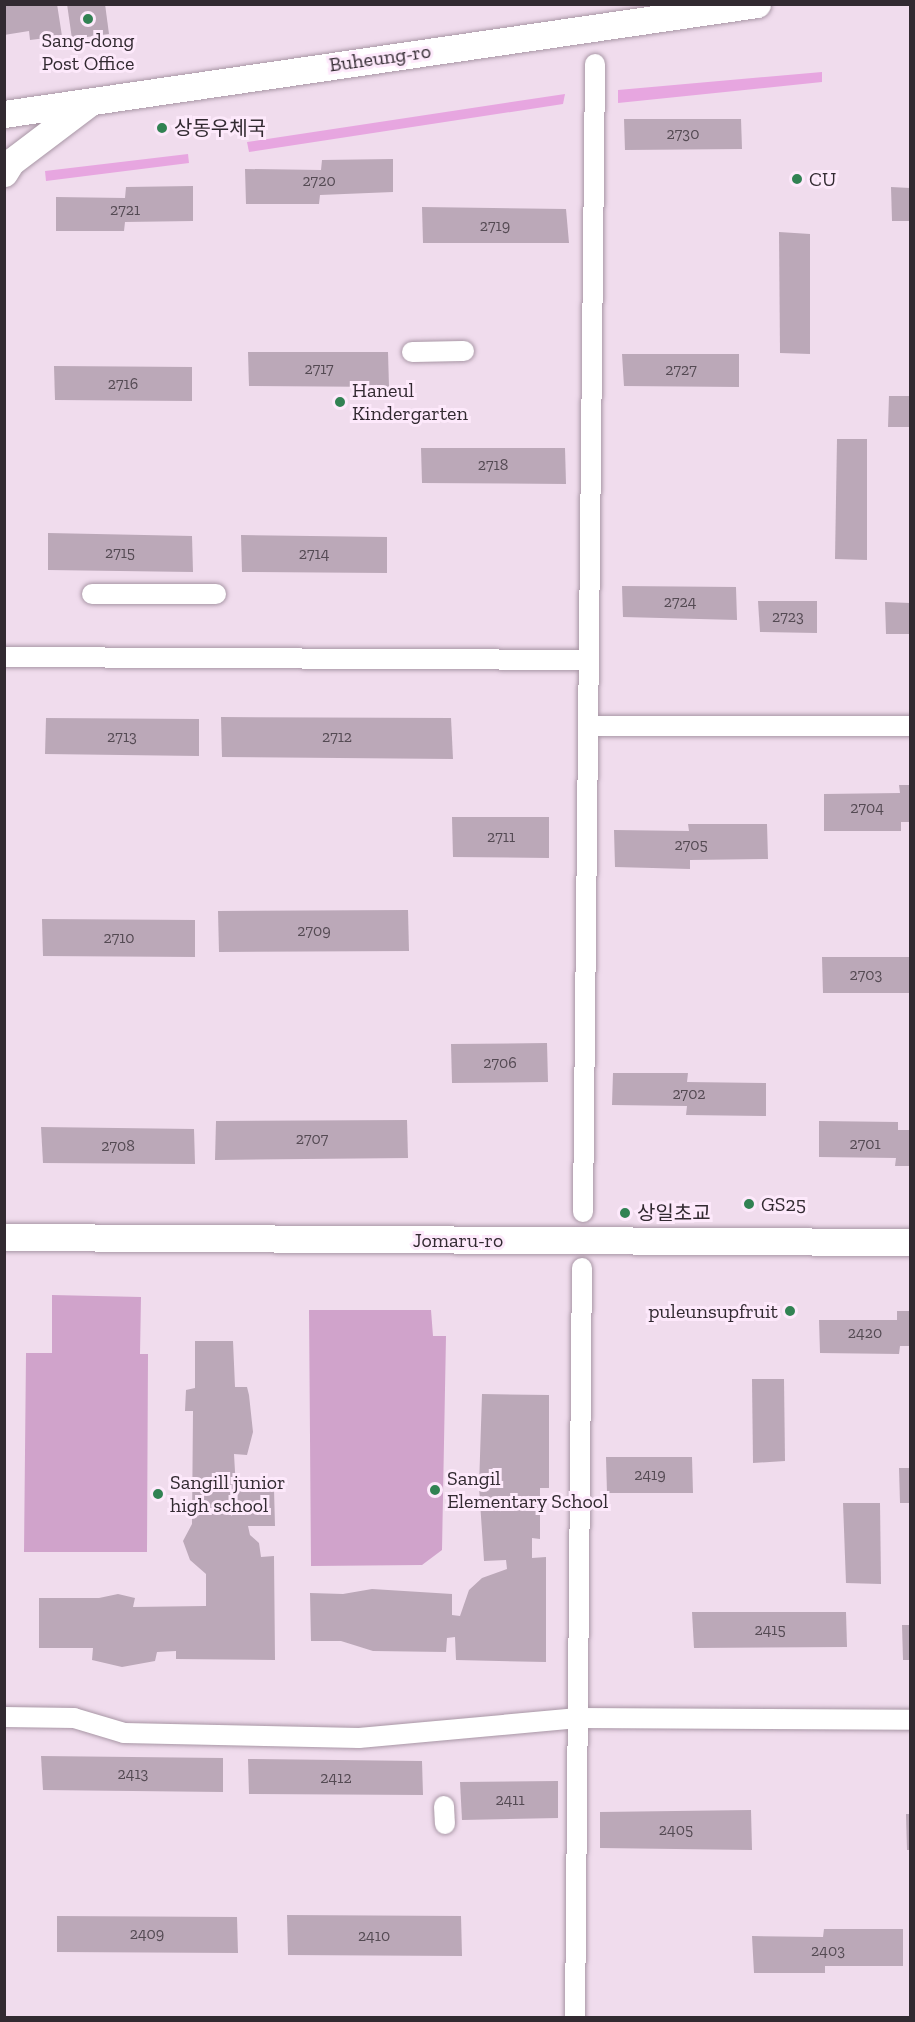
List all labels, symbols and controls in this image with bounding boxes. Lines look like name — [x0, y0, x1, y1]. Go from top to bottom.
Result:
marker: Sang-dong Post Office — [81, 12, 95, 26]
place label: Sang-dong Post Office — [41, 28, 135, 75]
street label: Buheung-ro — [328, 39, 432, 77]
place label: 상동우체국 — [174, 116, 266, 140]
marker: 상동우체국 — [155, 121, 169, 135]
house number: 2730 — [667, 124, 699, 144]
place label: CU — [809, 167, 836, 191]
house number: 2720 — [302, 171, 336, 191]
marker: CU — [790, 172, 804, 186]
house number: 2721 — [110, 200, 140, 220]
house number: 2719 — [480, 216, 510, 236]
house number: 2717 — [304, 359, 334, 379]
house number: 2727 — [665, 360, 697, 380]
house number: 2716 — [108, 374, 138, 394]
place label: Haneul Kindergarten — [352, 378, 468, 425]
marker: Haneul Kindergarten — [333, 395, 347, 409]
house number: 2718 — [478, 455, 508, 475]
house number: 2715 — [105, 543, 135, 563]
house number: 2714 — [299, 544, 329, 564]
house number: 2724 — [664, 592, 696, 612]
house number: 2723 — [772, 607, 804, 627]
house number: 2713 — [107, 727, 137, 747]
house number: 2712 — [322, 727, 352, 747]
house number: 2704 — [850, 798, 884, 818]
house number: 2711 — [487, 827, 515, 847]
house number: 2705 — [674, 835, 708, 855]
house number: 2709 — [297, 921, 331, 941]
house number: 2710 — [103, 928, 135, 948]
house number: 2703 — [850, 965, 882, 985]
house number: 2706 — [483, 1053, 517, 1073]
house number: 2702 — [672, 1084, 706, 1104]
house number: 2707 — [296, 1129, 328, 1149]
house number: 2701 — [849, 1134, 881, 1154]
house number: 2708 — [101, 1136, 135, 1156]
place label: GS25 — [761, 1192, 806, 1216]
marker: GS25 — [742, 1197, 756, 1211]
place label: 상일초교 — [637, 1201, 711, 1225]
marker: 상일초교 — [618, 1206, 632, 1220]
street label: Jomaru-ro — [413, 1228, 503, 1252]
place label: puleunsupfruit — [648, 1299, 778, 1323]
marker: puleunsupfruit — [783, 1304, 797, 1318]
house number: 2420 — [848, 1323, 882, 1343]
house number: 2419 — [634, 1465, 666, 1485]
place label: Sangil Elementary School — [447, 1466, 609, 1513]
place label: Sangill junior high school — [170, 1470, 285, 1517]
marker: Sangil Elementary School — [428, 1483, 442, 1497]
marker: Sangill junior high school — [151, 1487, 165, 1501]
house number: 2415 — [754, 1620, 786, 1640]
house number: 2413 — [118, 1764, 148, 1784]
house number: 2412 — [320, 1768, 352, 1788]
house number: 2411 — [495, 1790, 525, 1810]
house number: 2405 — [659, 1820, 693, 1840]
house number: 2409 — [130, 1924, 164, 1944]
house number: 2410 — [358, 1926, 390, 1946]
house number: 2403 — [811, 1941, 845, 1961]

